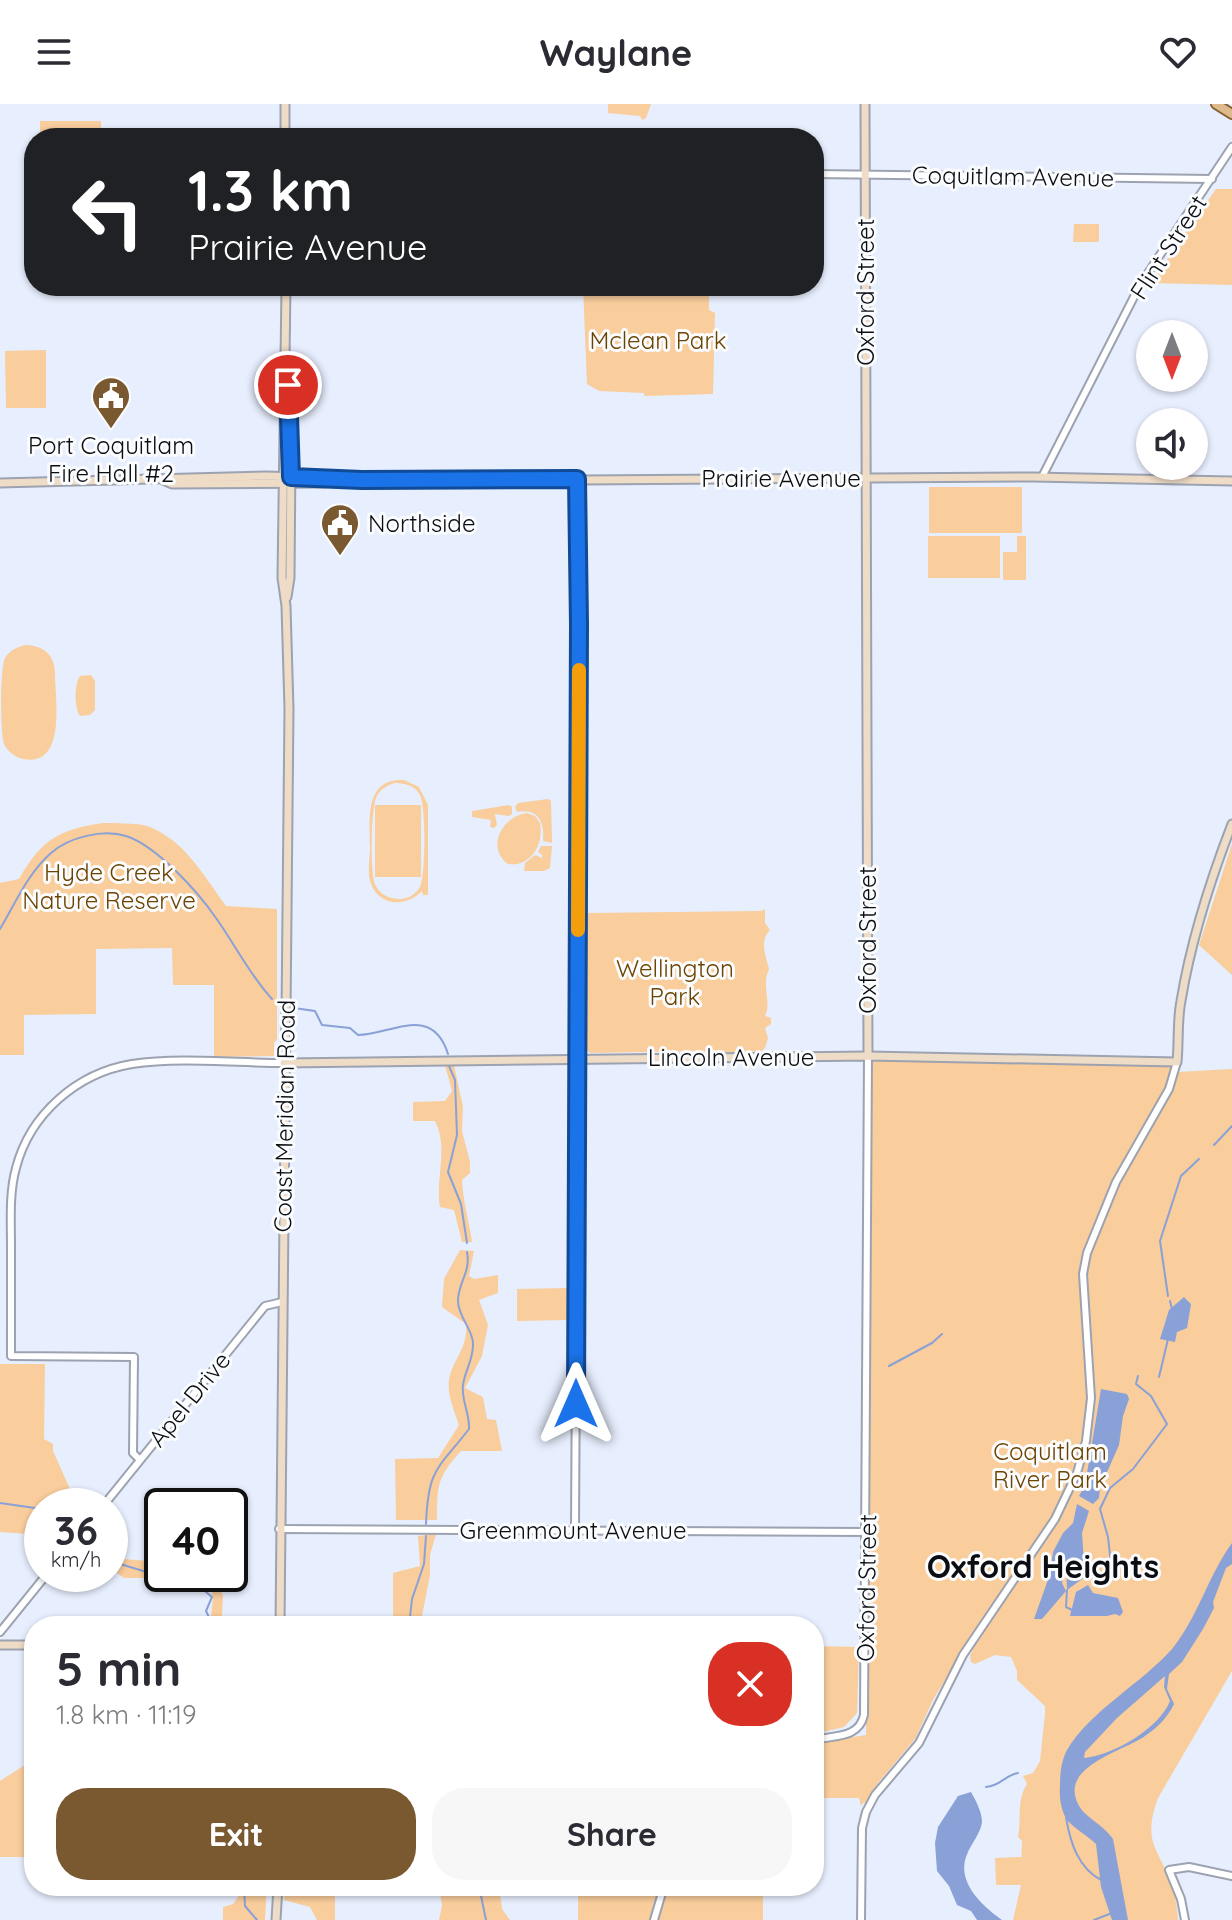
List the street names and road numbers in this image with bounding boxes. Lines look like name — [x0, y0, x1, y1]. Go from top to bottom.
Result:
street label: Coquitlam Avenue — [912, 159, 1114, 193]
street label: Flint Street — [1123, 189, 1213, 305]
street label: Oxford Street — [850, 218, 880, 366]
street label: Prairie Avenue — [701, 463, 861, 493]
street label: Oxford Street — [852, 866, 882, 1014]
street label: Coast Meridian Road — [267, 999, 301, 1233]
street label: Lincoln Avenue — [648, 1042, 814, 1072]
street label: Apel Drive — [142, 1345, 236, 1453]
street label: Oxford Street — [850, 1514, 882, 1662]
street label: Greenmount Avenue — [459, 1515, 687, 1545]

